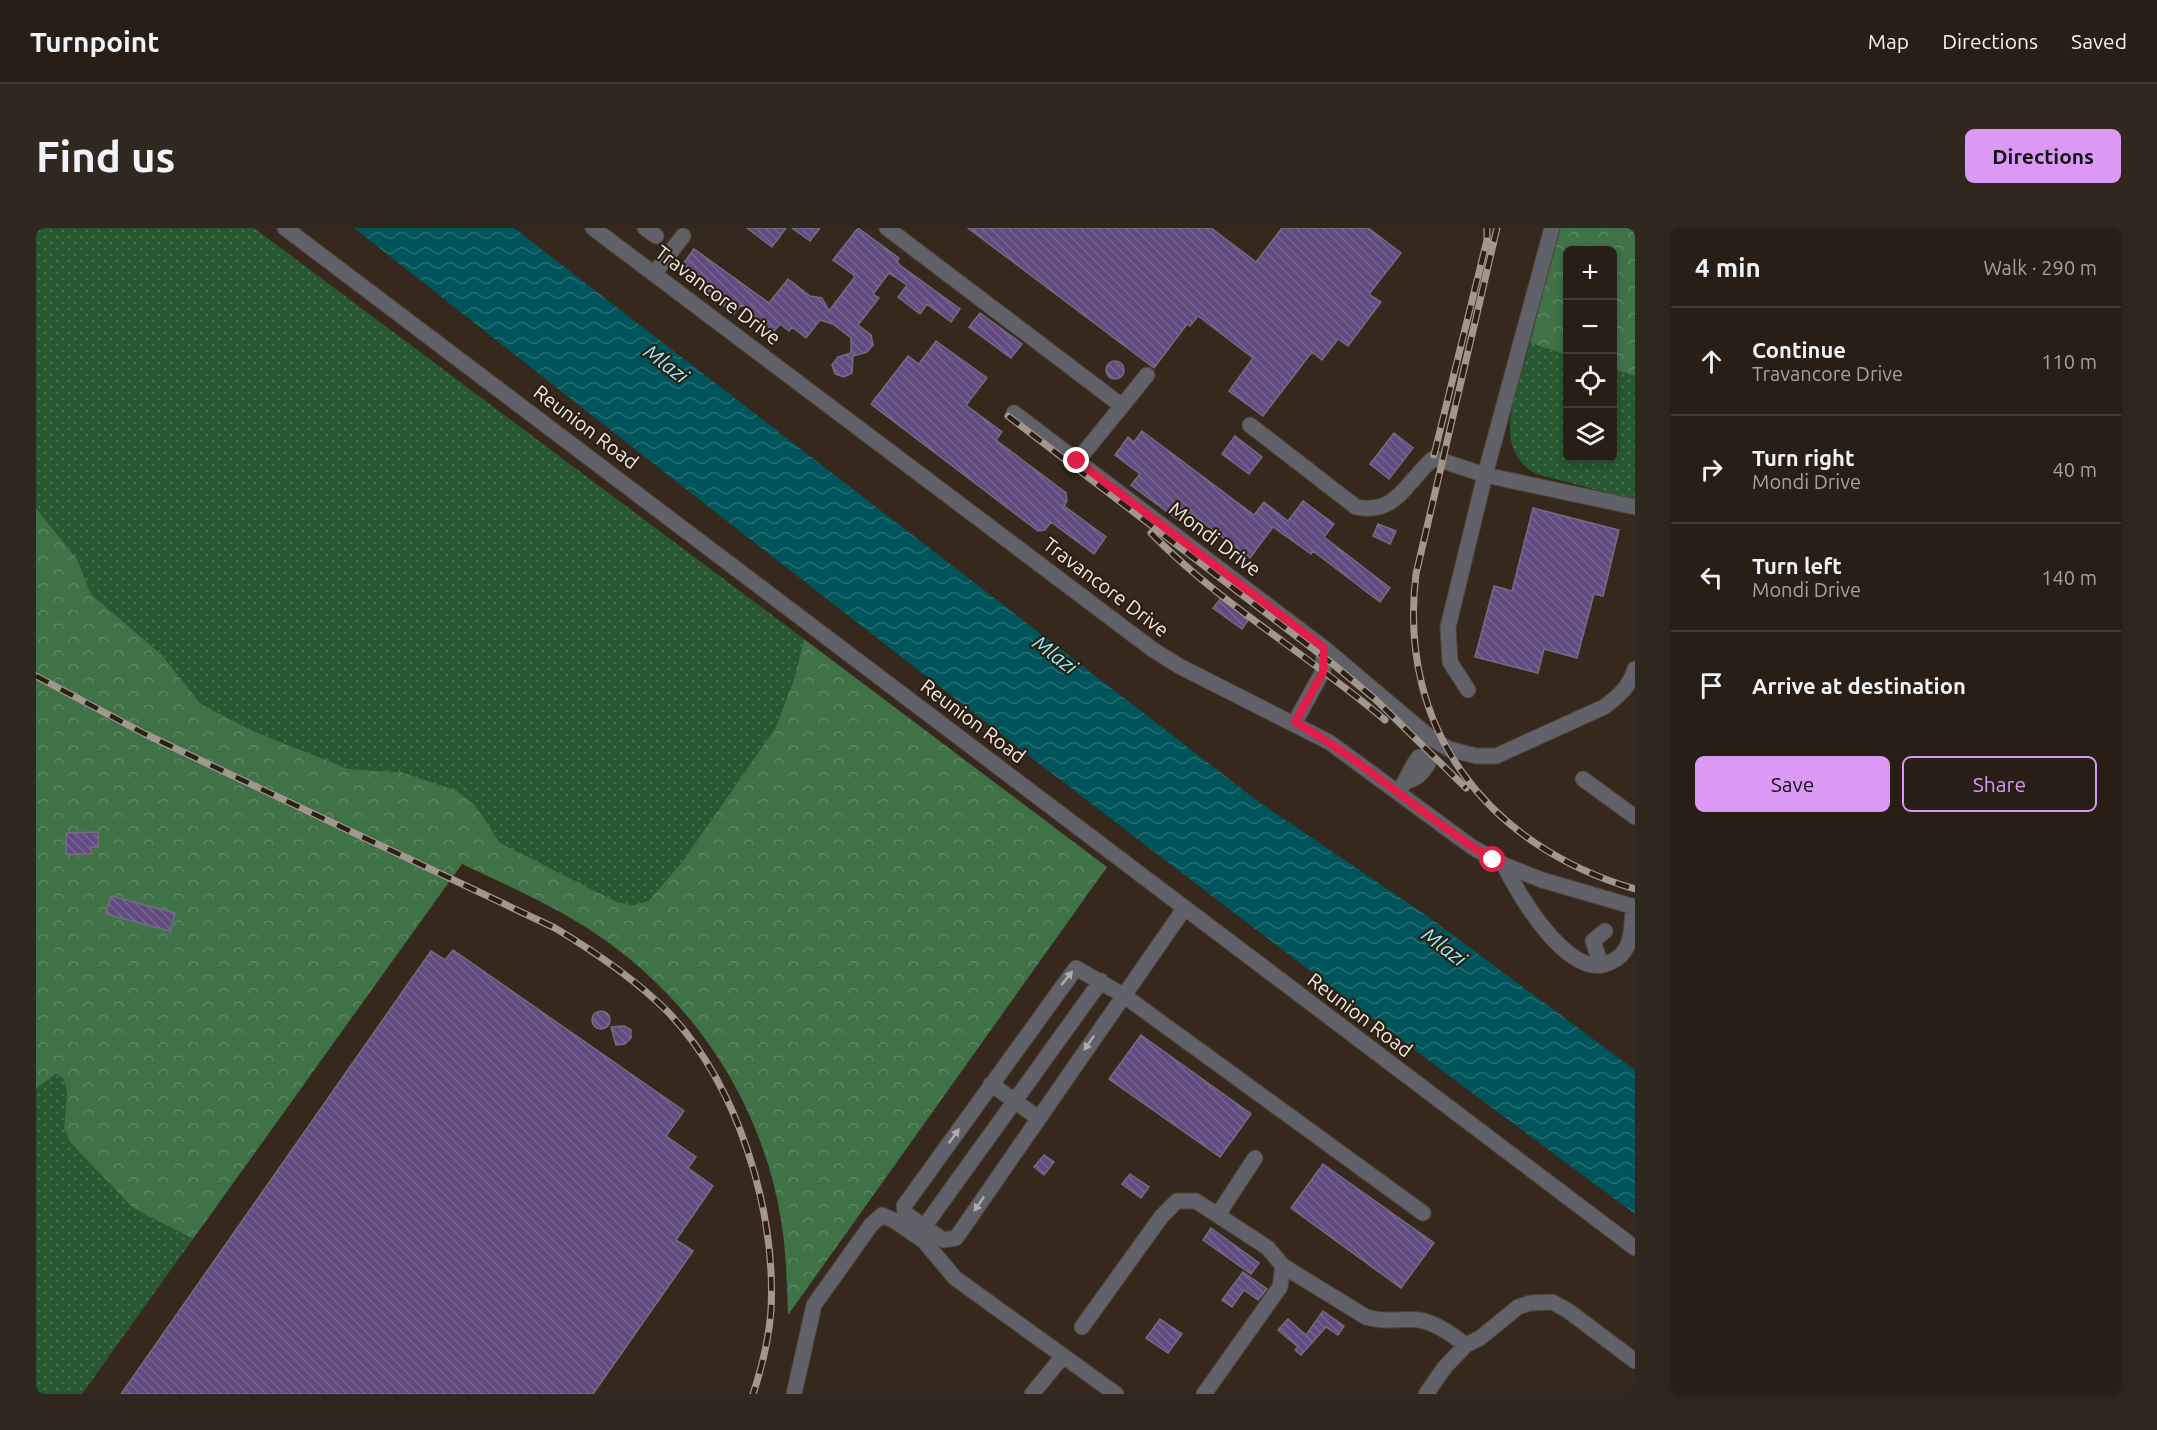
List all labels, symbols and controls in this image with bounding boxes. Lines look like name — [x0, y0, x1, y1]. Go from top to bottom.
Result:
text: Turnpoint — [30, 26, 159, 57]
text: Map — [1868, 29, 1909, 53]
text: Directions — [1942, 29, 2038, 53]
text: Saved — [2071, 29, 2127, 53]
button: Directions — [1965, 129, 2121, 183]
text: Find us — [36, 133, 175, 180]
street label: Travancore Drive — [651, 240, 786, 349]
map controls — [1563, 246, 1617, 462]
button: + — [1563, 246, 1617, 300]
text: 4 min — [1695, 253, 1761, 282]
text: Walk · 290 m — [1984, 256, 2097, 279]
button: − — [1563, 300, 1617, 354]
text: Continue — [1752, 337, 1846, 362]
water label: Mlazi — [640, 339, 694, 388]
icon: ahead — [1695, 345, 1728, 378]
text: 110 m — [2041, 350, 2097, 373]
button: locate — [1563, 354, 1617, 408]
text: Travancore Drive — [1752, 362, 1903, 385]
street label: Reunion Road — [529, 380, 643, 473]
button: layers — [1563, 408, 1617, 462]
text: Turn right — [1752, 445, 1854, 470]
route end — [1063, 447, 1089, 473]
icon: right — [1695, 453, 1728, 486]
text: 40 m — [2053, 458, 2097, 481]
text: Mondi Drive — [1752, 470, 1861, 493]
street label: Mondi Drive — [1165, 497, 1266, 581]
street label: Travancore Drive — [1039, 532, 1174, 641]
text: Turn left — [1752, 553, 1842, 578]
icon: left — [1695, 561, 1728, 594]
text: 140 m — [2041, 566, 2097, 589]
text: Mondi Drive — [1752, 578, 1861, 601]
water label: Mlazi — [1029, 630, 1083, 679]
icon: arrive — [1695, 669, 1728, 702]
text: Arrive at destination — [1752, 673, 1966, 698]
street label: Reunion Road — [916, 674, 1030, 767]
button: Save — [1695, 756, 1890, 812]
button: Share — [1902, 756, 2097, 812]
route start — [1479, 846, 1505, 872]
water label: Mlazi — [1418, 922, 1472, 971]
street label: Reunion Road — [1303, 968, 1417, 1061]
one-way arrow — [1061, 970, 1073, 986]
one-way arrow — [1084, 1035, 1095, 1051]
one-way arrow — [948, 1129, 960, 1145]
one-way arrow — [973, 1195, 985, 1211]

